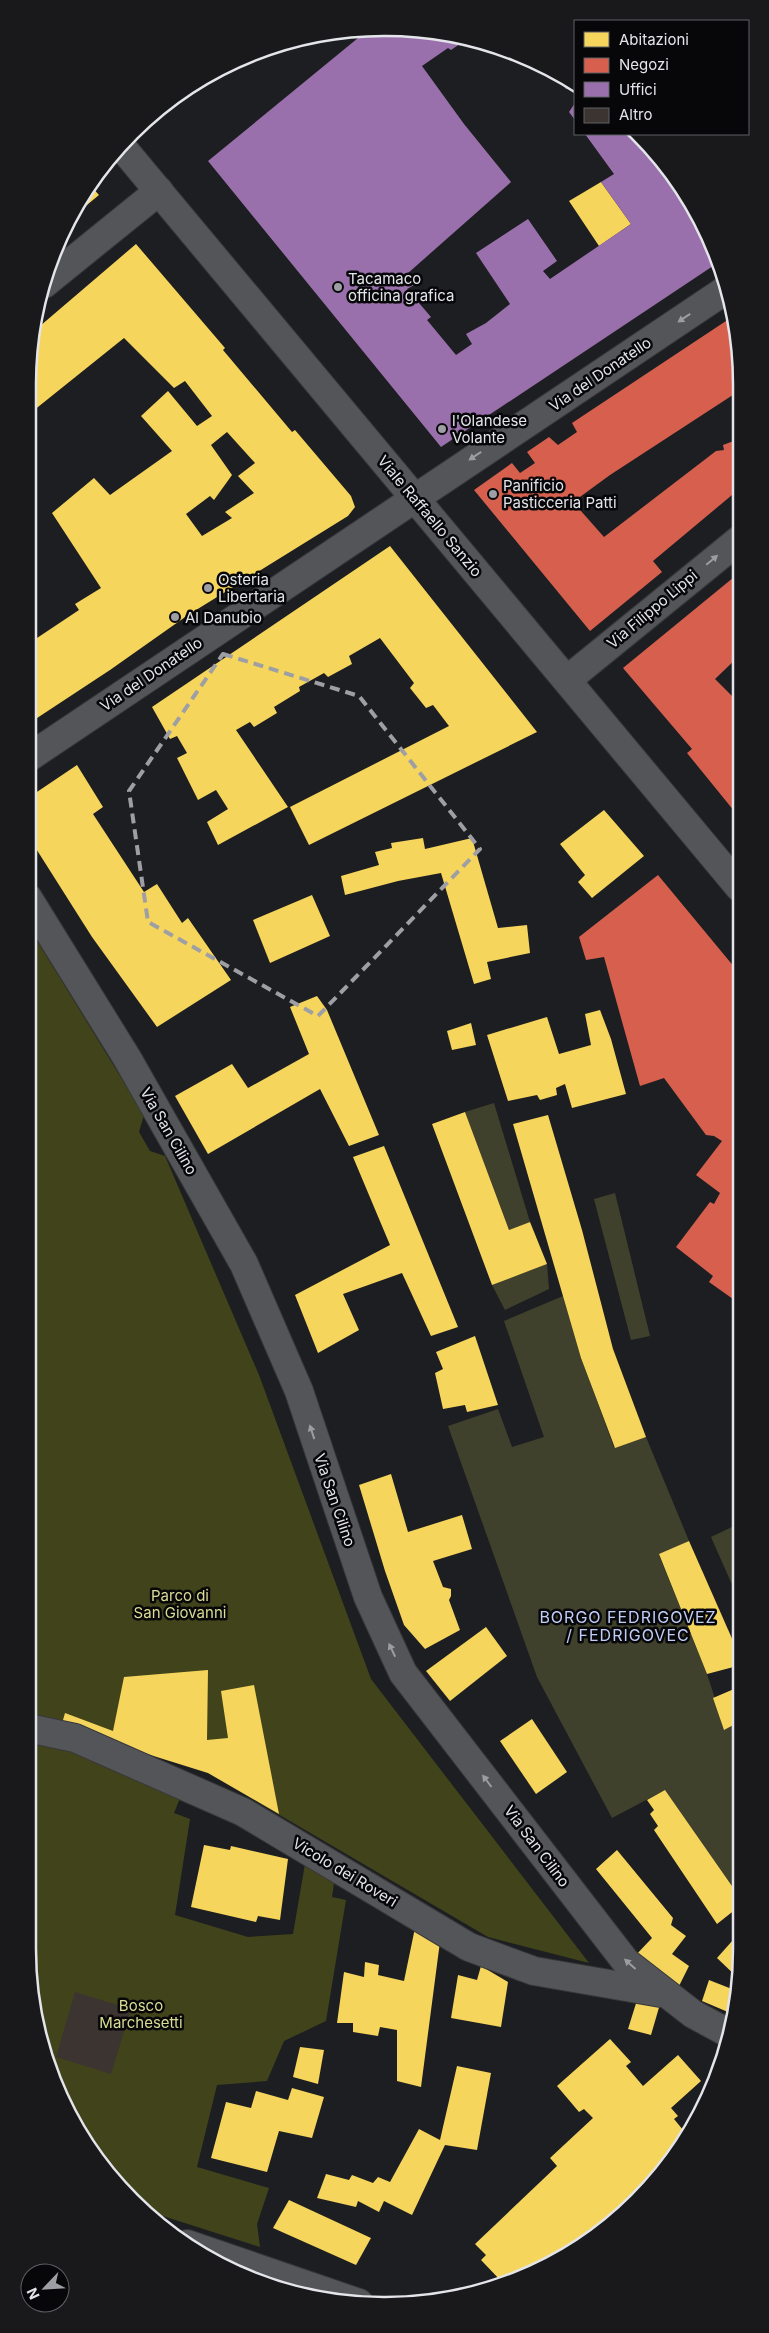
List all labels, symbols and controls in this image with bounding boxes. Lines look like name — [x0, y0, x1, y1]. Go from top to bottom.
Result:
legend — [574, 20, 749, 135]
text: Abitazioni — [619, 30, 689, 49]
text: Negozi — [619, 55, 669, 74]
text: Uffici — [619, 80, 657, 99]
text: Altro — [619, 105, 653, 124]
place label: Tacamaco officina grafica — [348, 269, 454, 305]
marker: Tacamaco officina grafica — [332, 281, 344, 293]
one-way arrow — [677, 313, 690, 323]
street label: Via del Donatello — [545, 333, 655, 415]
place label: l'Olandese Volante — [452, 411, 527, 447]
marker: l'Olandese Volante — [436, 423, 448, 435]
street label: Viale Raffaello Sanzio — [374, 451, 486, 581]
one-way arrow — [469, 451, 482, 461]
place label: Panificio Pasticceria Patti — [503, 476, 617, 512]
marker: Panificio Pasticceria Patti — [487, 488, 499, 500]
one-way arrow — [706, 554, 719, 565]
street label: Via Filippo Lippi — [603, 566, 701, 652]
place label: Osteria Libertaria — [218, 570, 285, 606]
marker: Osteria Libertaria — [202, 582, 214, 594]
place label: Al Danubio — [185, 608, 262, 627]
marker: Al Danubio — [169, 611, 181, 623]
street label: Via del Donatello — [96, 633, 206, 715]
street label: Via San Cilino — [136, 1084, 202, 1178]
one-way arrow — [308, 1424, 315, 1439]
street label: Via San Cilino — [310, 1451, 360, 1549]
park label: Parco di San Giovanni — [134, 1586, 226, 1622]
district label: BORGO FEDRIGOVEZ / FEDRIGOVEC — [539, 1607, 717, 1645]
one-way arrow — [388, 1642, 396, 1657]
one-way arrow — [482, 1775, 493, 1788]
street label: Via San Cilino — [500, 1801, 574, 1891]
street label: Vicolo dei Roveri — [289, 1833, 401, 1911]
one-way arrow — [624, 1958, 636, 1970]
park label: Bosco Marchesetti — [99, 1996, 183, 2032]
north arrow — [20, 2263, 70, 2313]
text: N — [23, 2285, 43, 2302]

